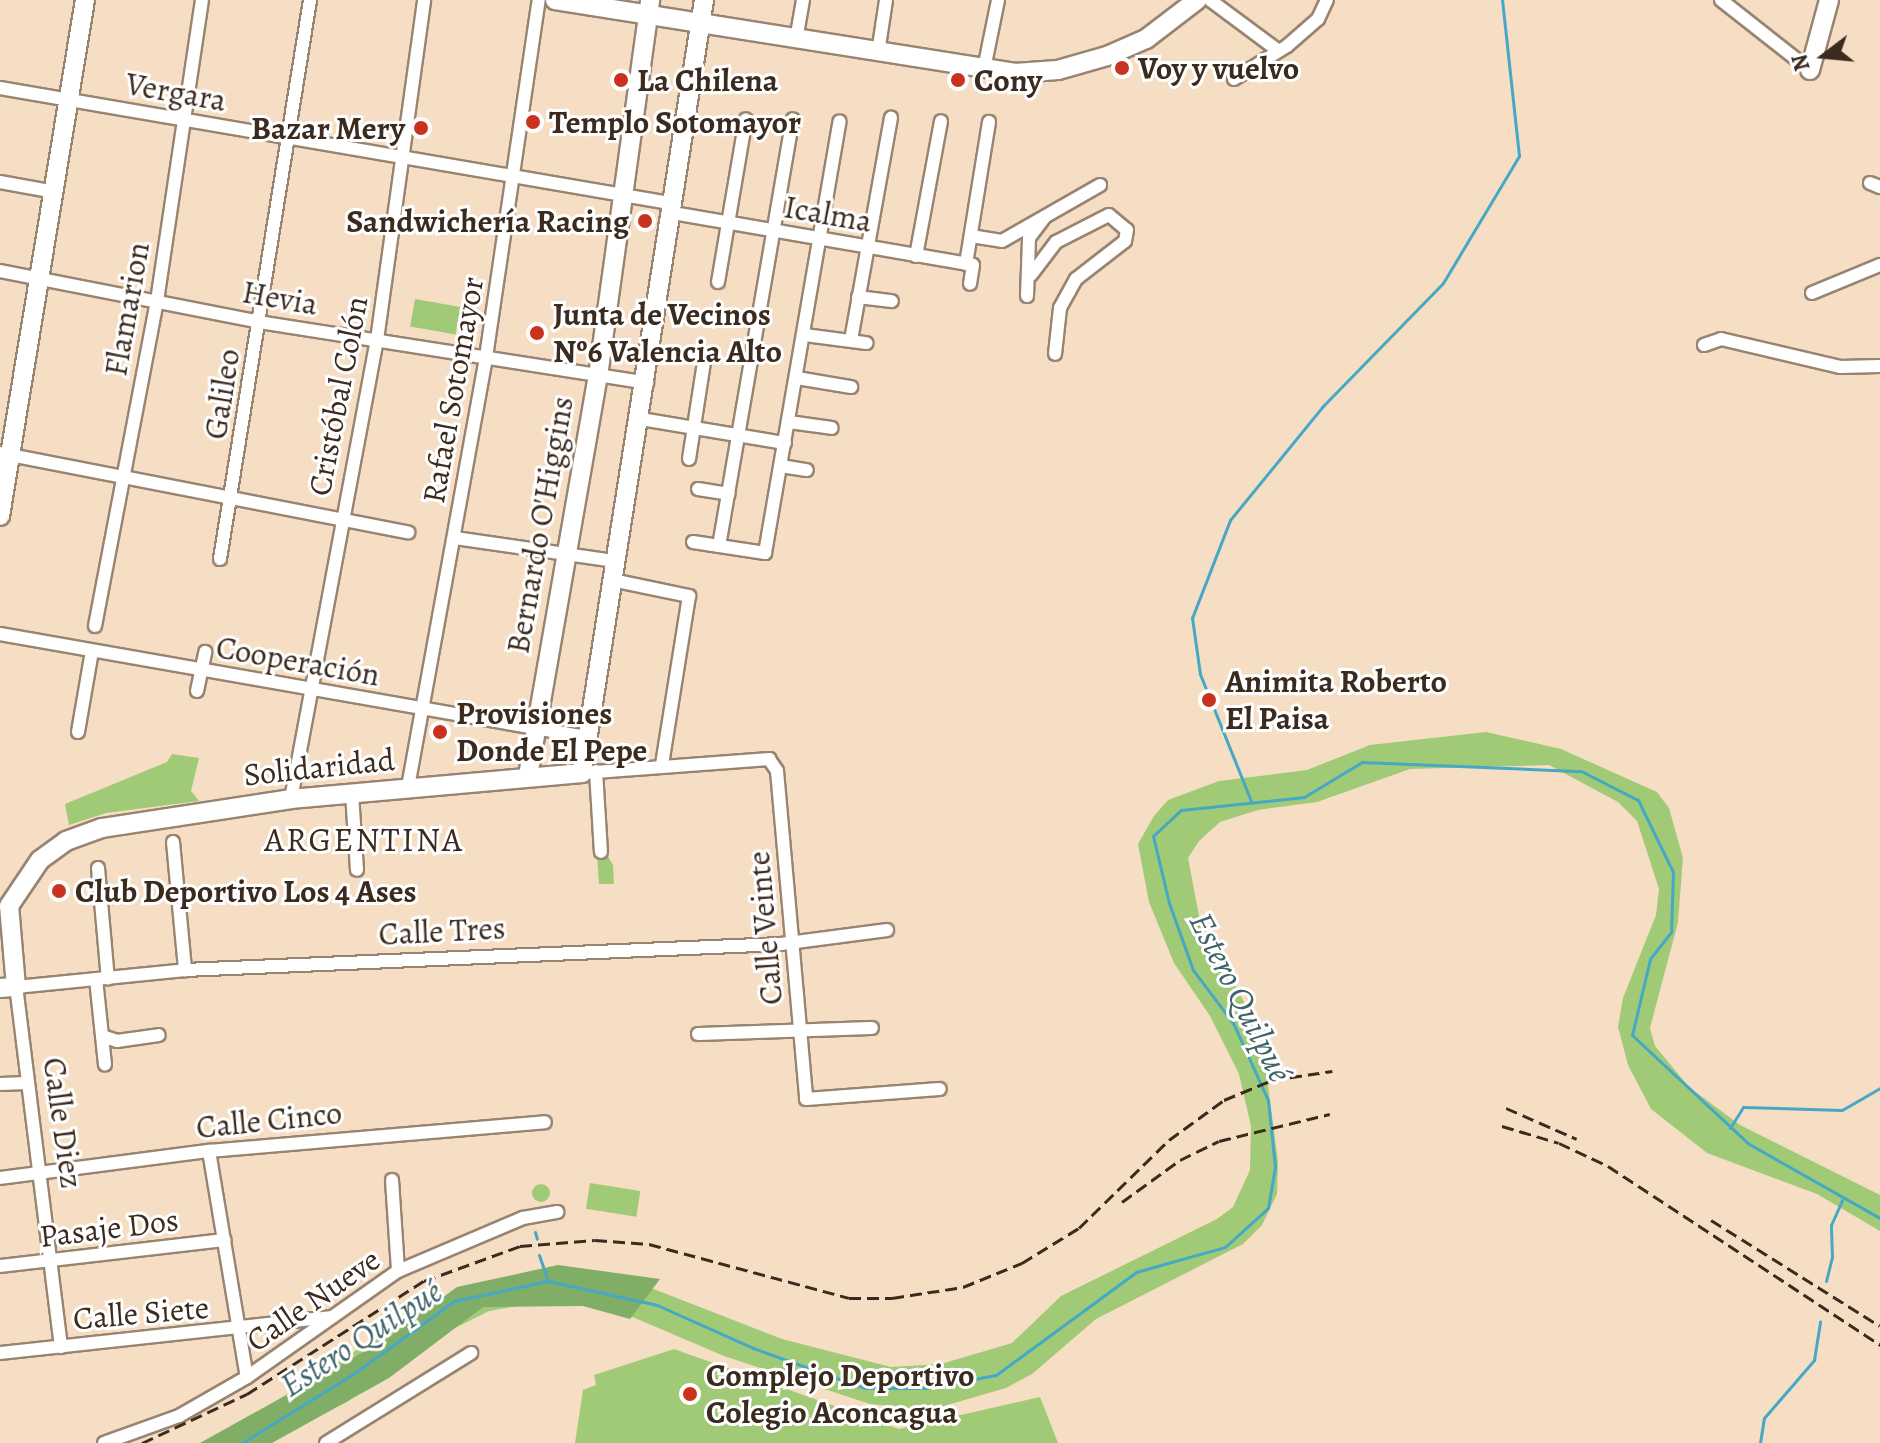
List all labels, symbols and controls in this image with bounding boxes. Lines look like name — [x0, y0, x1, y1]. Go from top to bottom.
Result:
north arrow — [1784, 16, 1864, 96]
place label: Voy y vuelvo — [1138, 49, 1299, 87]
text: N — [1784, 51, 1818, 74]
marker: Voy y vuelvo — [1113, 59, 1131, 77]
place label: La Chilena — [637, 61, 778, 99]
place label: Cony — [974, 61, 1042, 99]
street label: Vergara — [123, 64, 229, 120]
marker: La Chilena — [612, 71, 630, 89]
marker: Cony — [949, 71, 967, 89]
place label: Templo Sotomayor — [549, 103, 801, 141]
place label: Bazar Mery — [251, 109, 405, 147]
marker: Templo Sotomayor — [524, 113, 542, 131]
marker: Bazar Mery — [412, 119, 430, 137]
street label: Icalma — [781, 187, 875, 241]
place label: Sandwichería Racing — [346, 202, 629, 240]
marker: Sandwichería Racing — [636, 212, 654, 230]
street label: Flamarion — [96, 239, 158, 379]
street label: Hevia — [239, 272, 321, 324]
street label: Rafael Sotomayor — [414, 274, 492, 506]
street label: Cristóbal Colón — [300, 293, 376, 499]
place label: Junta de Vecinos Nº6 Valencia Alto — [553, 296, 782, 371]
marker: Junta de Vecinos Nº6 Valencia Alto — [528, 324, 546, 342]
street label: Galileo — [196, 346, 248, 442]
street label: Bernardo O'Higgins — [498, 393, 582, 657]
street label: Cooperación — [213, 628, 383, 694]
place label: Animita Roberto El Paisa — [1225, 663, 1447, 738]
marker: Animita Roberto El Paisa — [1200, 691, 1218, 709]
place label: Provisiones Donde El Pepe — [456, 695, 647, 770]
marker: Provisiones Donde El Pepe — [431, 723, 449, 741]
street label: Solidaridad — [242, 740, 396, 794]
district label: ARGENTINA — [264, 820, 464, 860]
street label: Calle Veinte — [739, 850, 791, 1006]
place label: Club Deportivo Los 4 Ases — [75, 872, 417, 910]
marker: Club Deportivo Los 4 Ases — [50, 882, 68, 900]
water label: Estero Quilpué — [1181, 905, 1301, 1089]
street label: Calle Tres — [378, 909, 506, 953]
street label: Calle Diez — [35, 1055, 91, 1191]
street label: Calle Cinco — [194, 1093, 344, 1147]
street label: Pasaje Dos — [37, 1200, 181, 1256]
street label: Calle Nueve — [239, 1240, 387, 1360]
water label: Estero Quilpué — [272, 1271, 450, 1405]
street label: Calle Siete — [72, 1288, 210, 1338]
place label: Complejo Deportivo Colegio Aconcagua — [706, 1357, 974, 1432]
marker: Complejo Deportivo Colegio Aconcagua — [681, 1385, 699, 1403]

